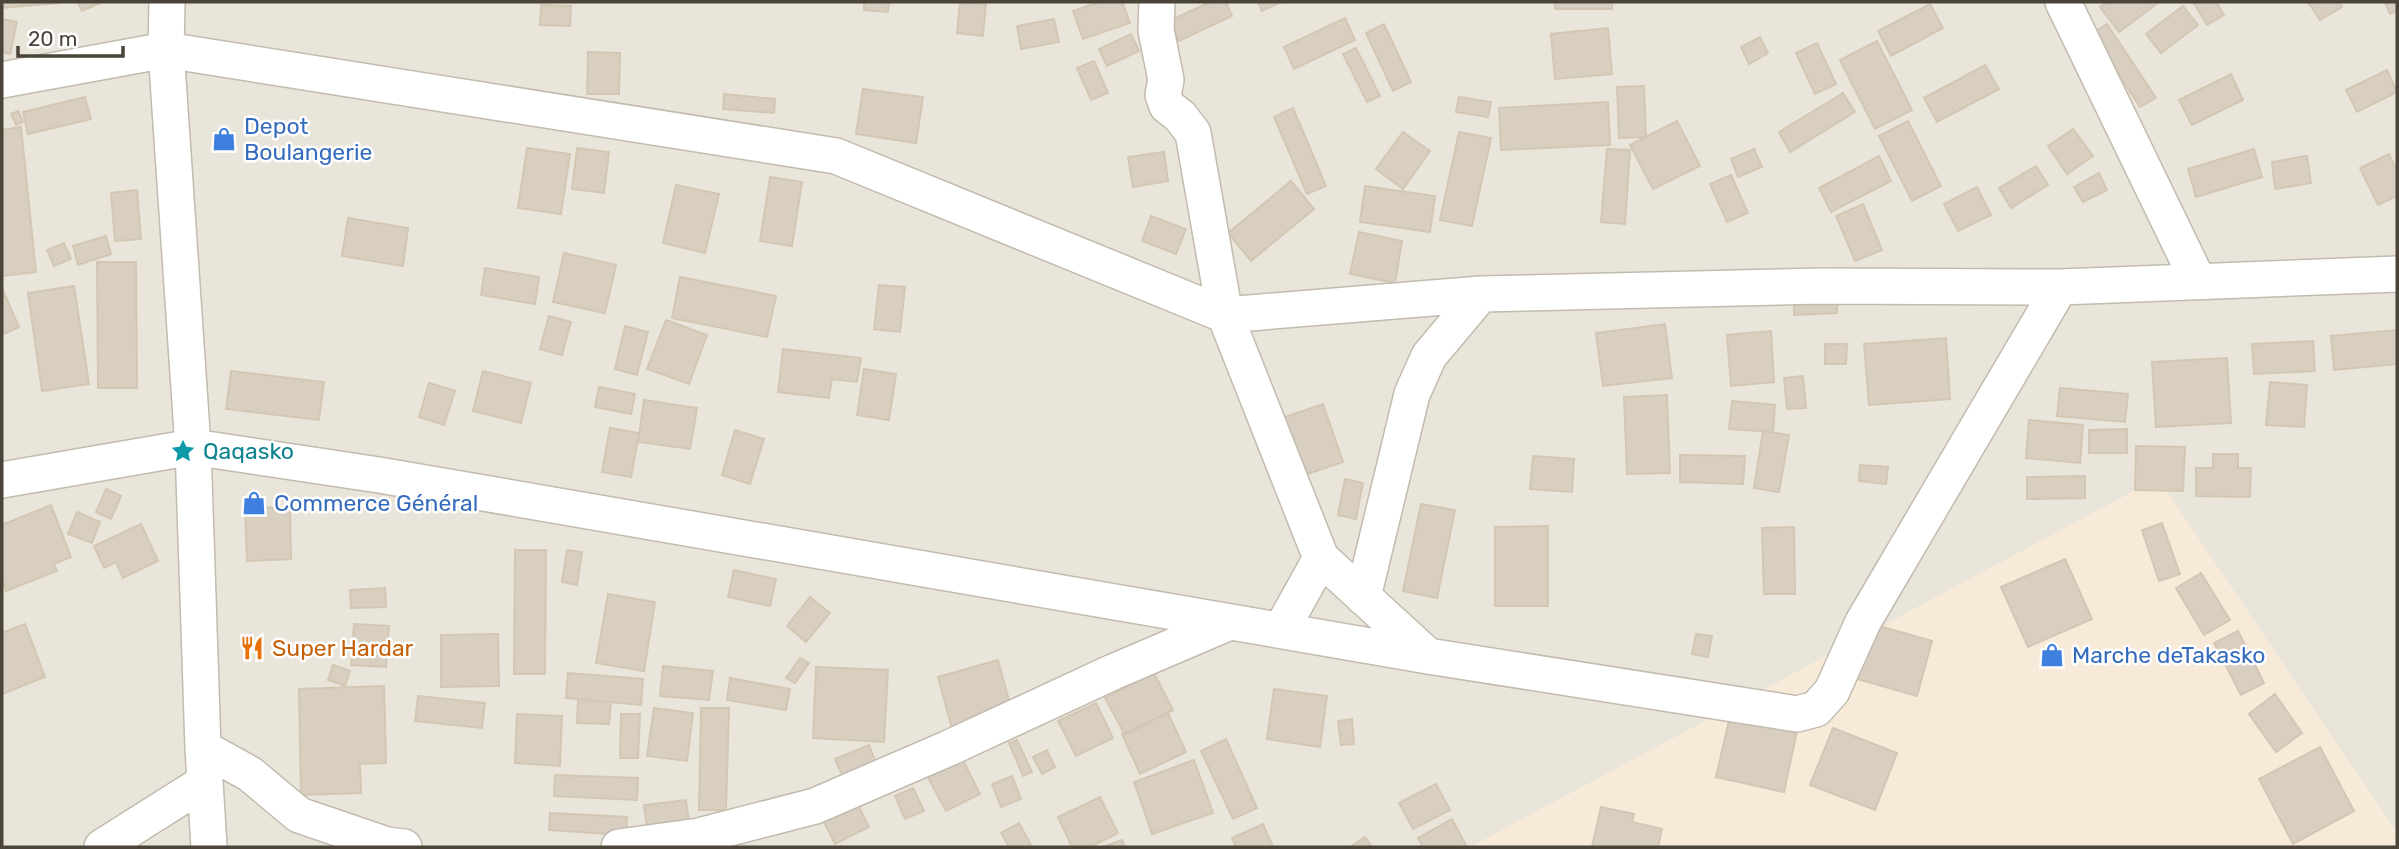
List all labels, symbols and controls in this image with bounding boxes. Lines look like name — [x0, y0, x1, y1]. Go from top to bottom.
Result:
scale bar — [18, 14, 122, 58]
text: 20 m — [28, 26, 77, 51]
place label: Depot Boulangerie — [244, 112, 372, 166]
shop icon: Depot Boulangerie — [210, 125, 238, 153]
place icon: Qaqasko — [169, 437, 197, 465]
place label: Qaqasko — [203, 437, 294, 465]
shop icon: Commerce Général — [240, 489, 268, 517]
place label: Commerce Général — [274, 489, 478, 517]
restaurant icon: Super Hardar — [238, 634, 266, 662]
place label: Super Hardar — [272, 634, 414, 662]
shop icon: Marche deTakasko — [2038, 641, 2066, 669]
place label: Marche deTakasko — [2072, 641, 2266, 669]

